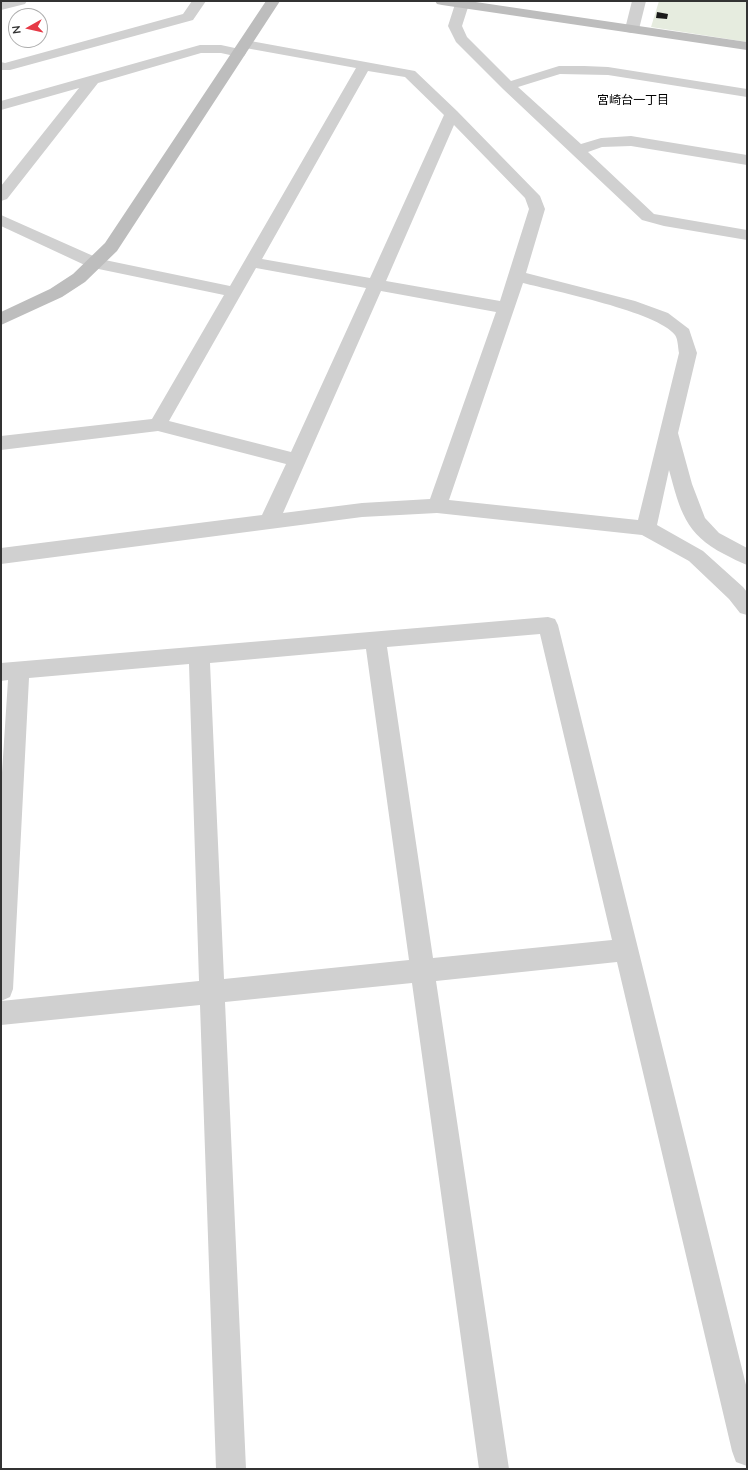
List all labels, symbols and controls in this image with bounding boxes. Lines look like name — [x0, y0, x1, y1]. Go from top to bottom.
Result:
north arrow — [8, 8, 48, 48]
text: N — [9, 24, 25, 35]
district label: 宮崎台一丁目 — [597, 94, 669, 108]

